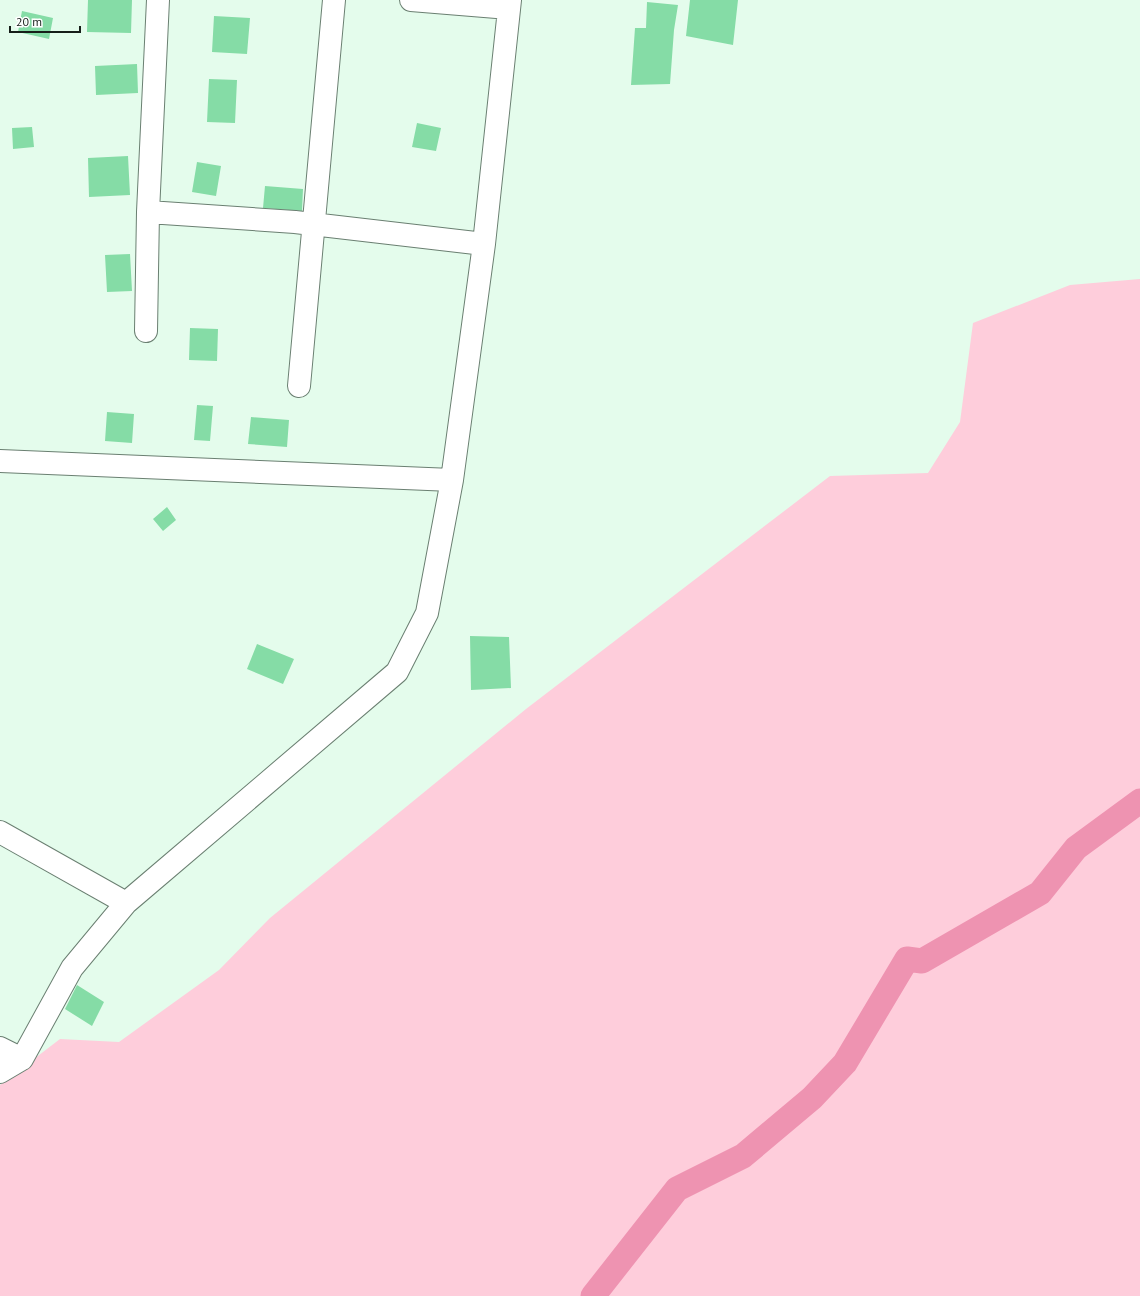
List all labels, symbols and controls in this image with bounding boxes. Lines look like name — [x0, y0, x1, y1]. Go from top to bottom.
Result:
scale bar — [10, 8, 80, 34]
text: 20 m — [16, 14, 42, 29]

